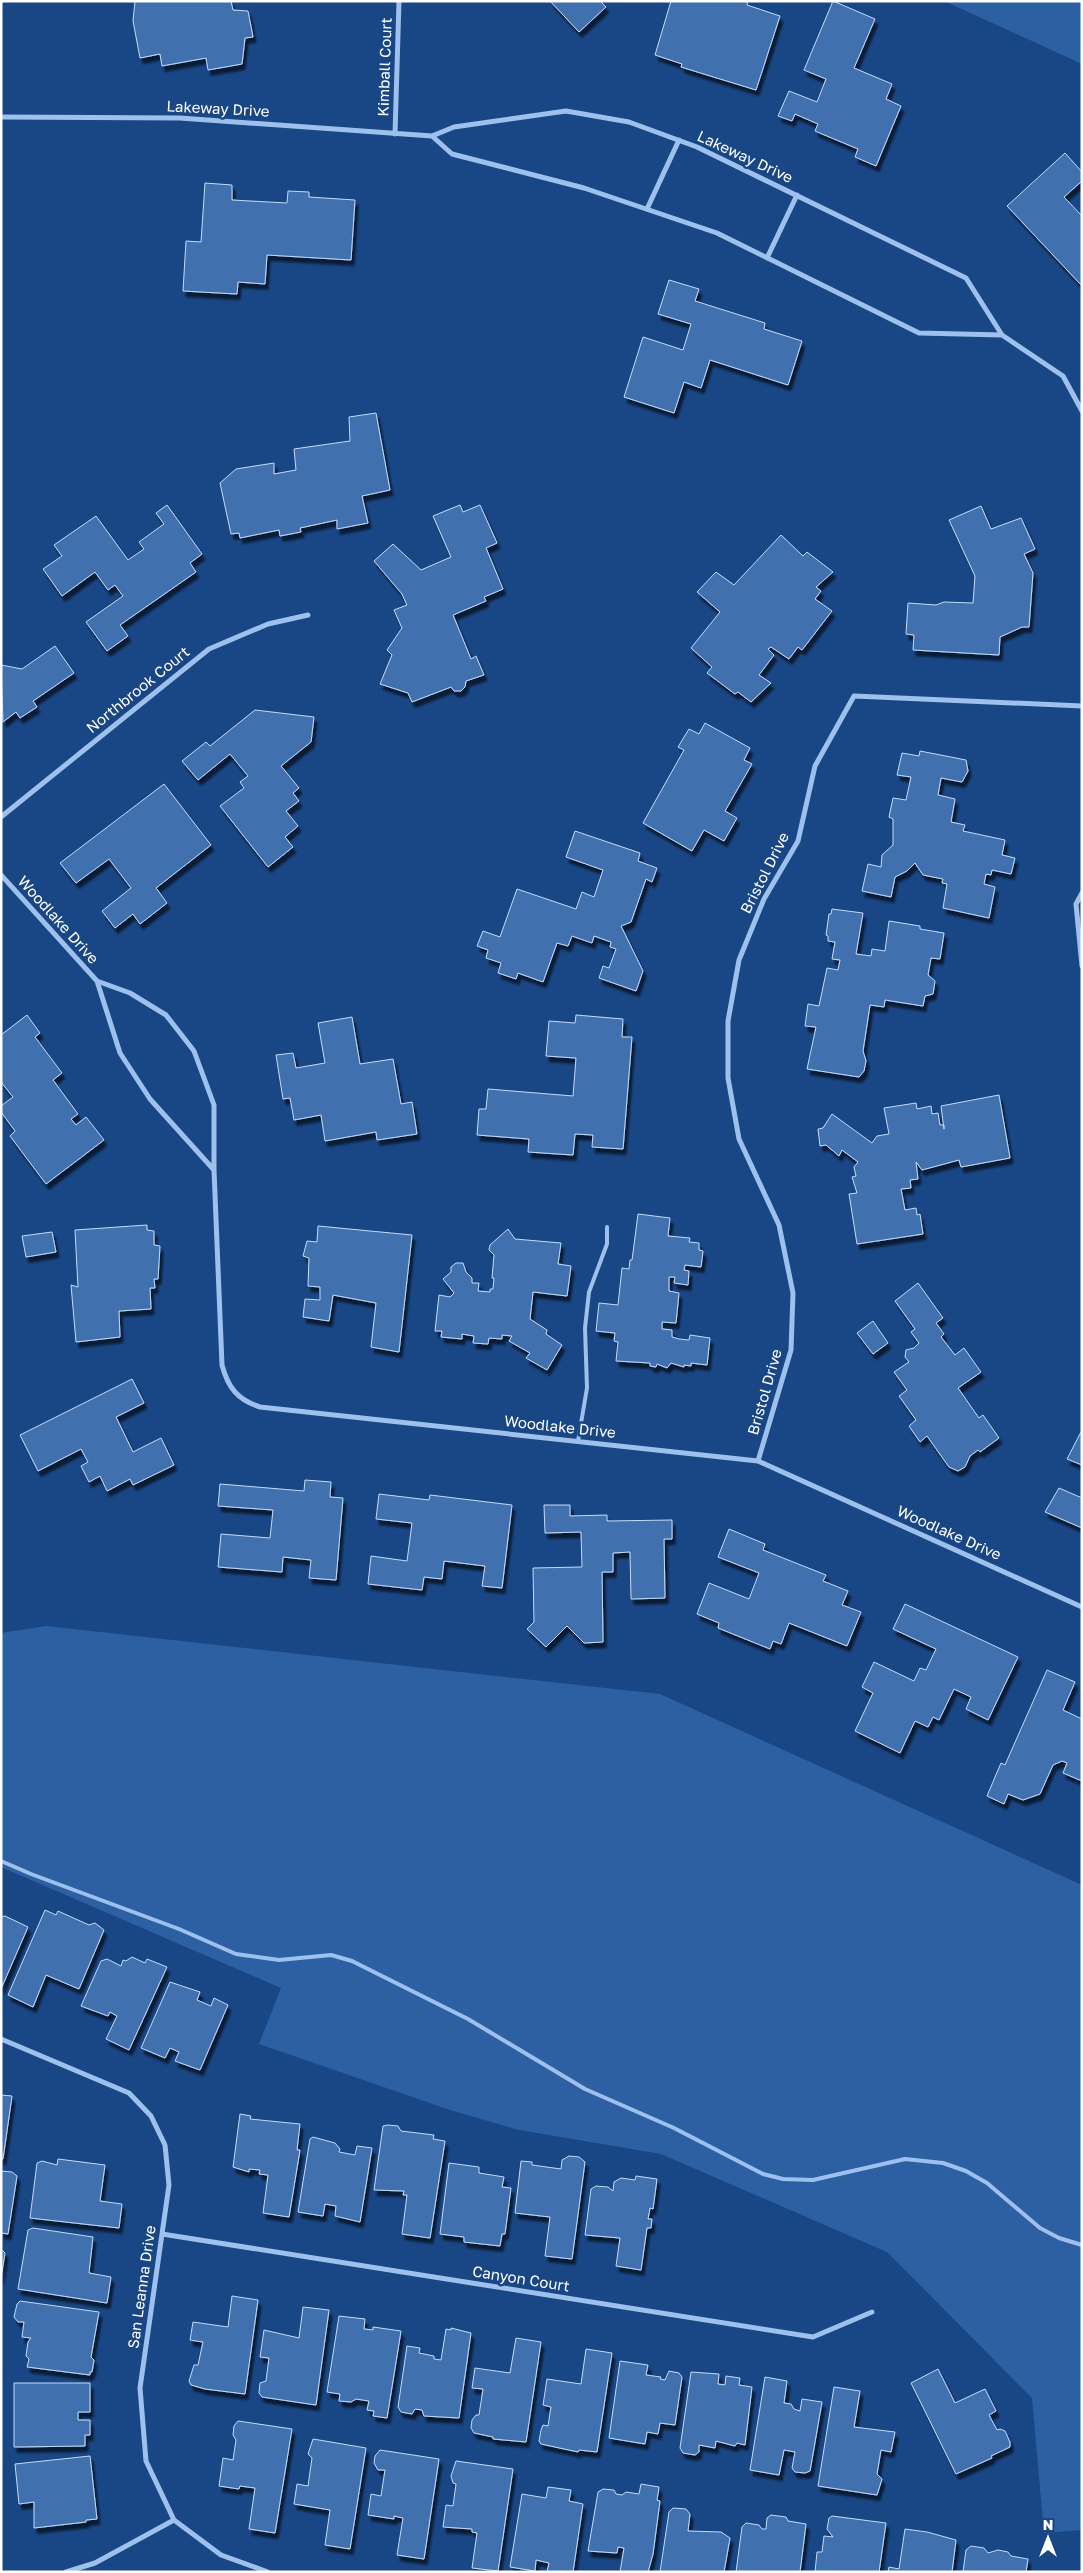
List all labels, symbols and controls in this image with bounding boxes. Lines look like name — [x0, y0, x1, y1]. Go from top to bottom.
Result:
street label: Kimball Court — [373, 17, 395, 117]
street label: Lakeway Drive — [166, 96, 270, 120]
street label: Lakeway Drive — [695, 126, 796, 186]
street label: Northbrook Court — [82, 642, 193, 736]
street label: Bristol Drive — [736, 829, 792, 916]
street label: Woodlake Drive — [15, 872, 103, 967]
street label: Bristol Drive — [743, 1346, 785, 1437]
street label: Woodlake Drive — [503, 1411, 617, 1441]
street label: Woodlake Drive — [895, 1501, 1005, 1563]
street label: San Leanna Drive — [123, 2224, 159, 2350]
street label: Canyon Court — [471, 2261, 571, 2295]
north arrow — [1023, 2513, 1073, 2563]
text: N — [1043, 2516, 1053, 2533]

